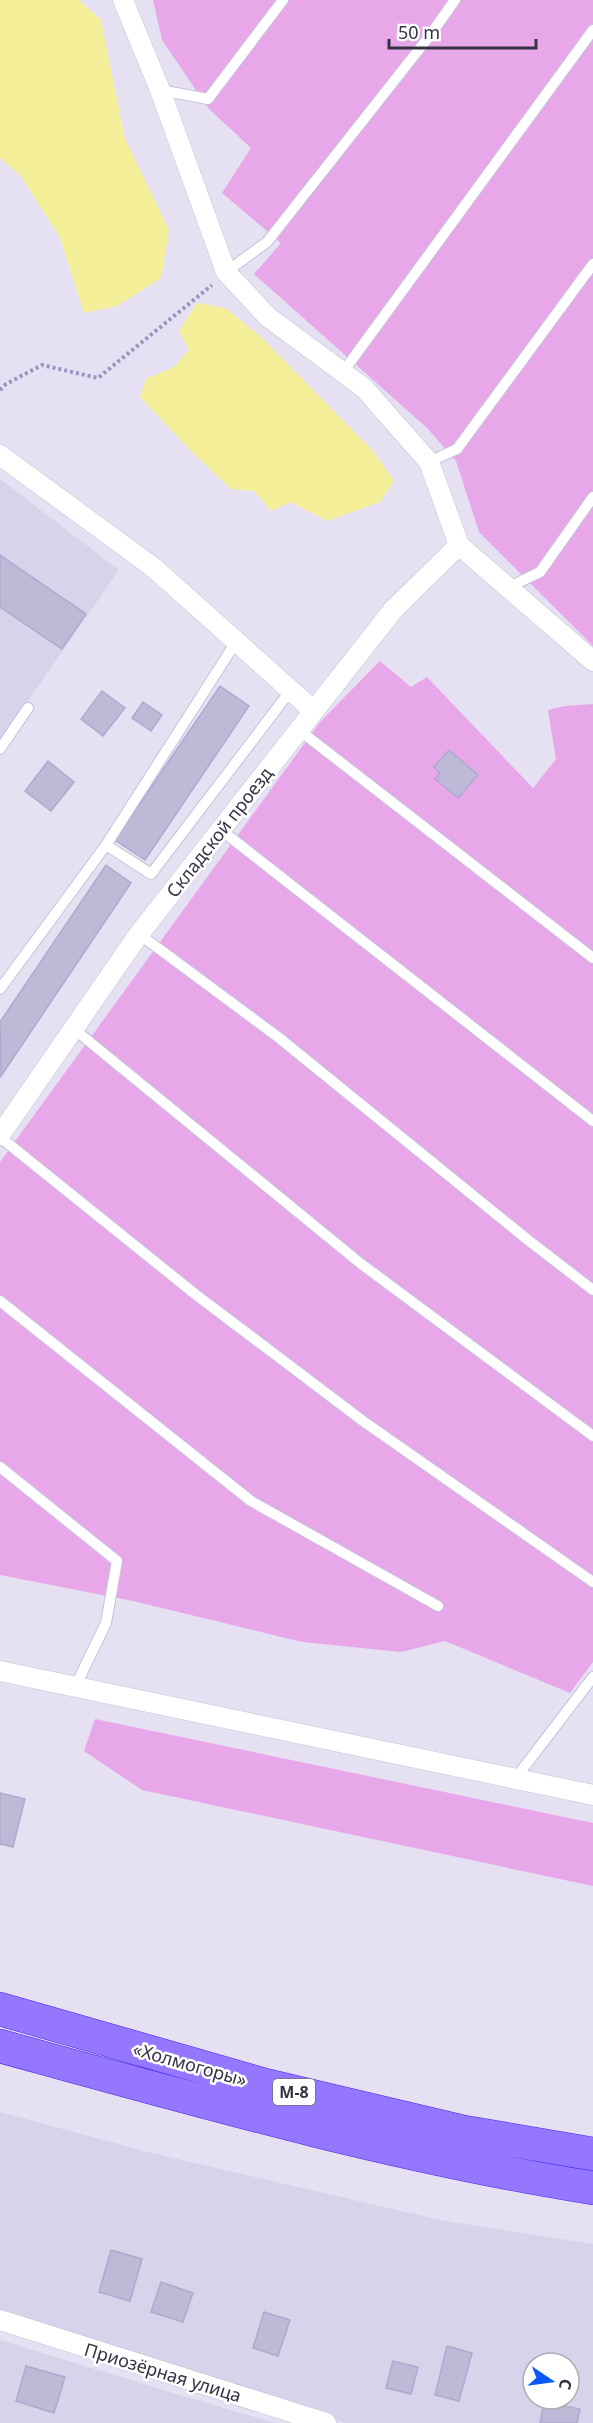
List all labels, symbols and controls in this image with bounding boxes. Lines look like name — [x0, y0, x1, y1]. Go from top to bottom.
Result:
scale bar — [389, 12, 536, 50]
text: 50 m — [398, 20, 440, 44]
street label: Складской проезд — [160, 762, 278, 902]
street label: «Холмогоры» — [130, 2036, 250, 2092]
road number: М-8 — [273, 2079, 315, 2105]
street label: Приозёрная улица — [82, 2337, 244, 2407]
north arrow — [521, 2351, 581, 2411]
text: С — [554, 2377, 577, 2392]

